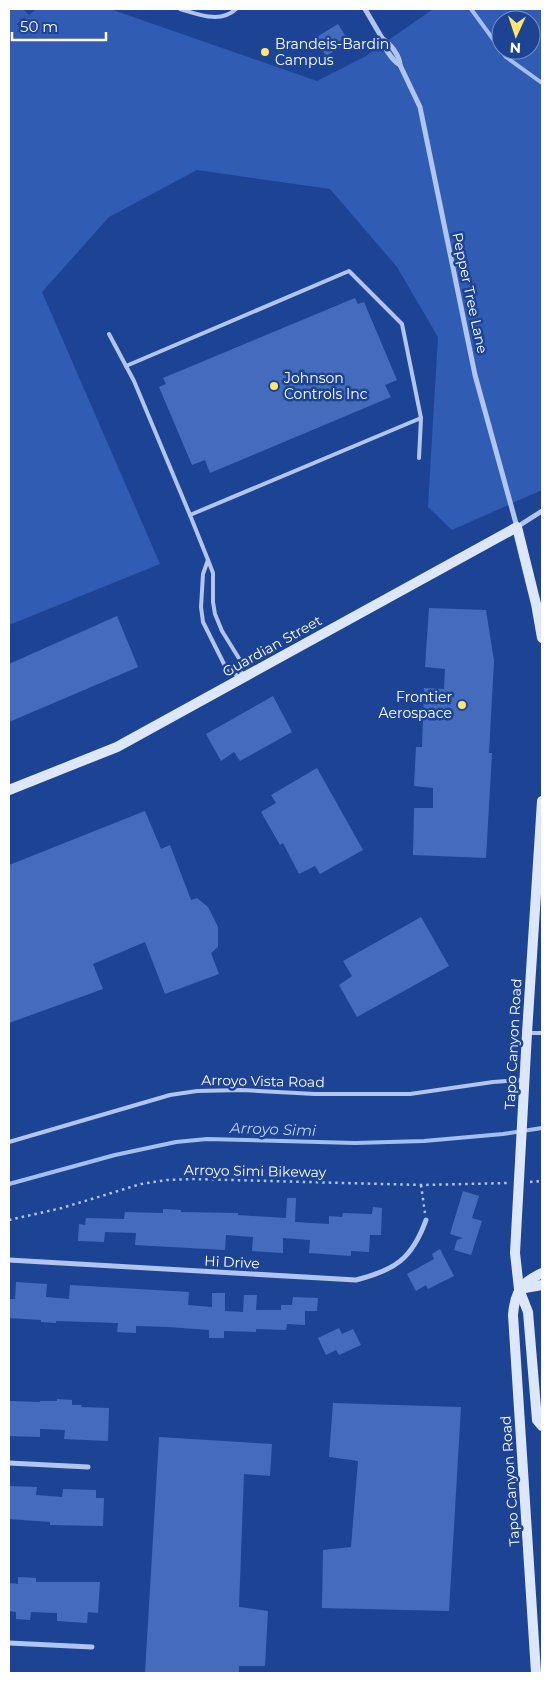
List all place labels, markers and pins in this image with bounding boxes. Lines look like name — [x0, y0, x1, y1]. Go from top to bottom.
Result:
place label: Brandeis-Bardin Campus — [275, 35, 389, 69]
marker: Brandeis-Bardin Campus — [259, 46, 271, 58]
place label: Johnson Controls Inc — [283, 369, 368, 403]
marker: Johnson Controls Inc — [268, 380, 280, 392]
place label: Frontier Aerospace — [379, 688, 452, 722]
marker: Frontier Aerospace — [456, 699, 468, 711]

